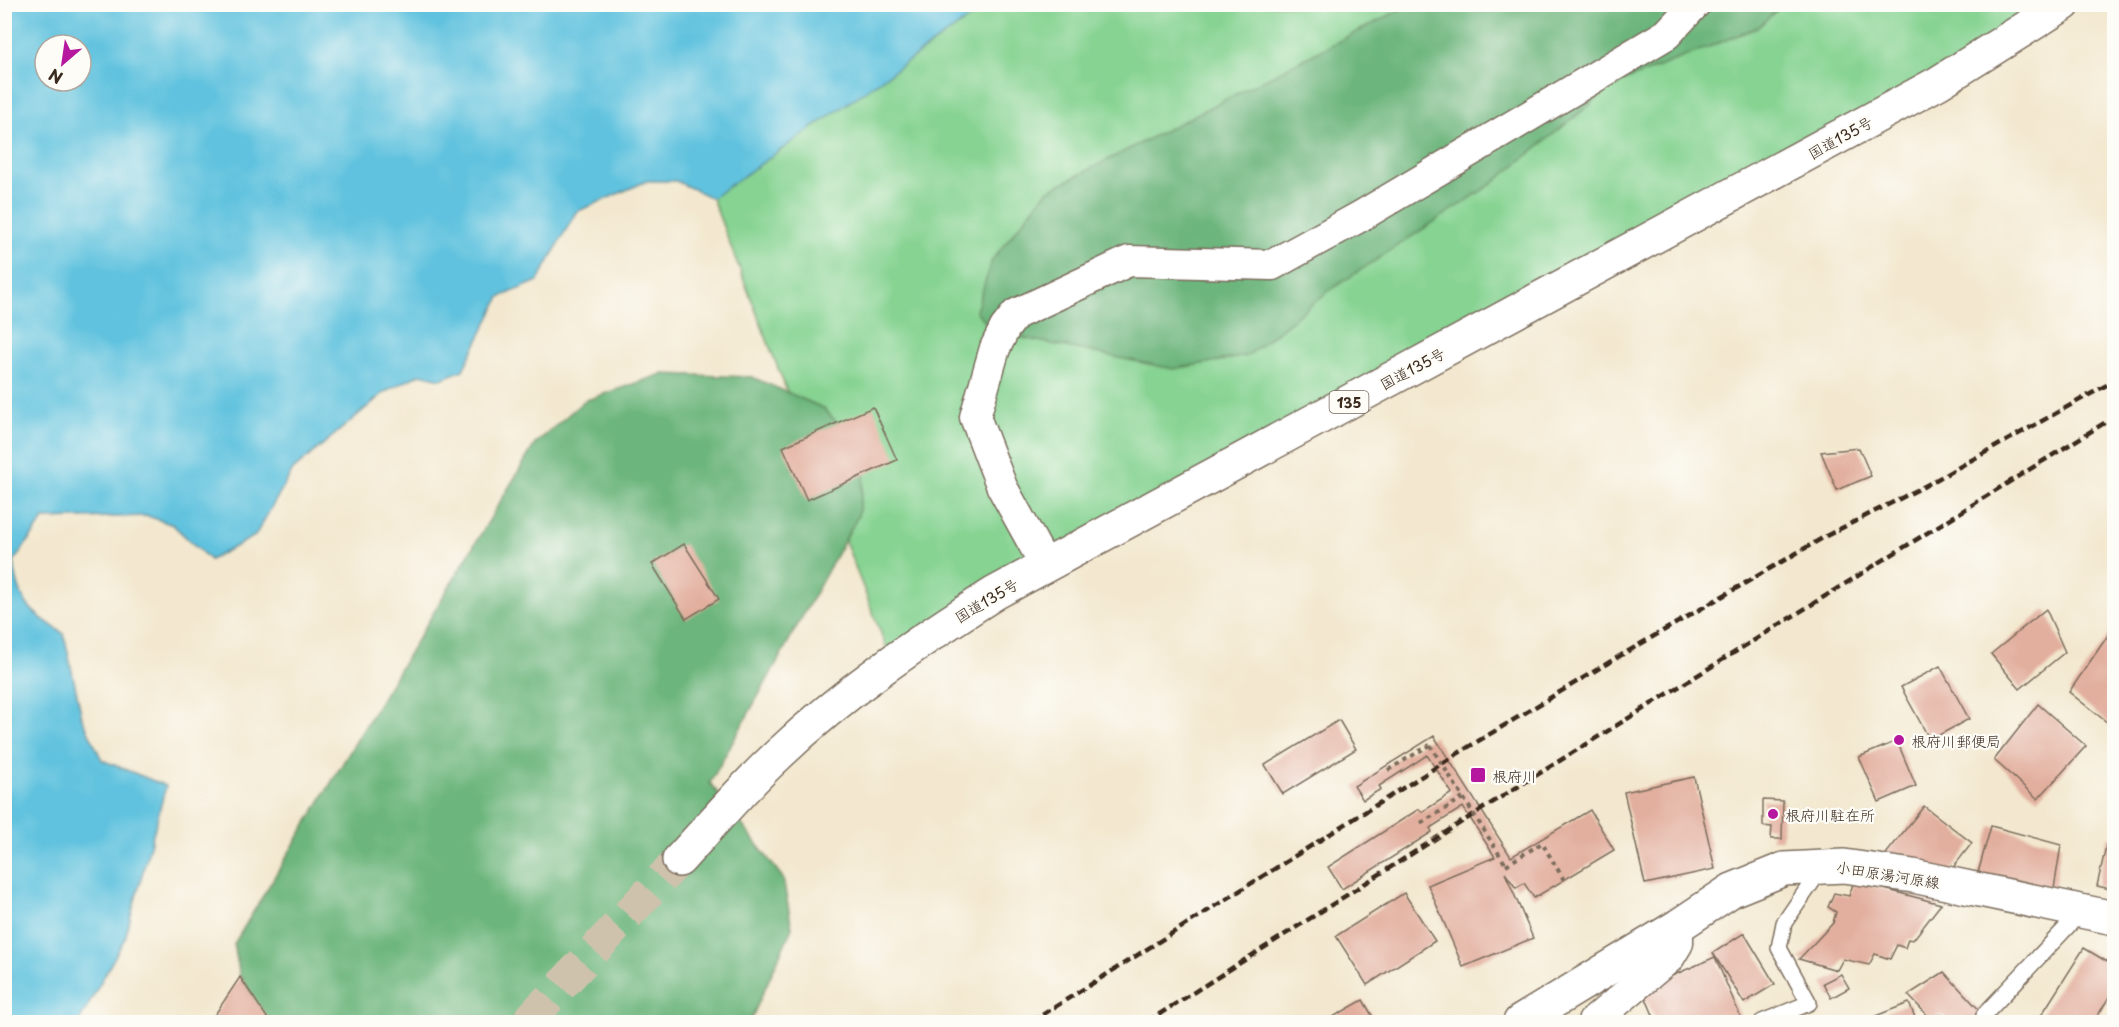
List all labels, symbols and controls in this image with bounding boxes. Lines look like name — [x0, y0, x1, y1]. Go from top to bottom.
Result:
north arrow — [33, 33, 93, 93]
text: N — [44, 63, 67, 91]
street label: 国道135号 — [1803, 110, 1877, 164]
street label: 国道135号 — [1375, 341, 1449, 395]
road number: 135 — [1330, 391, 1368, 413]
street label: 国道135号 — [950, 572, 1022, 628]
place label: 根府川郵便局 — [1911, 729, 2001, 752]
marker: 根府川郵便局 — [1892, 733, 1906, 747]
place label: 根府川 — [1492, 764, 1537, 787]
marker: 根府川 — [1469, 766, 1487, 784]
place label: 根府川駐在所 — [1785, 803, 1875, 826]
marker: 根府川駐在所 — [1766, 807, 1780, 821]
street label: 小田原湯河原線 — [1834, 854, 1942, 894]

